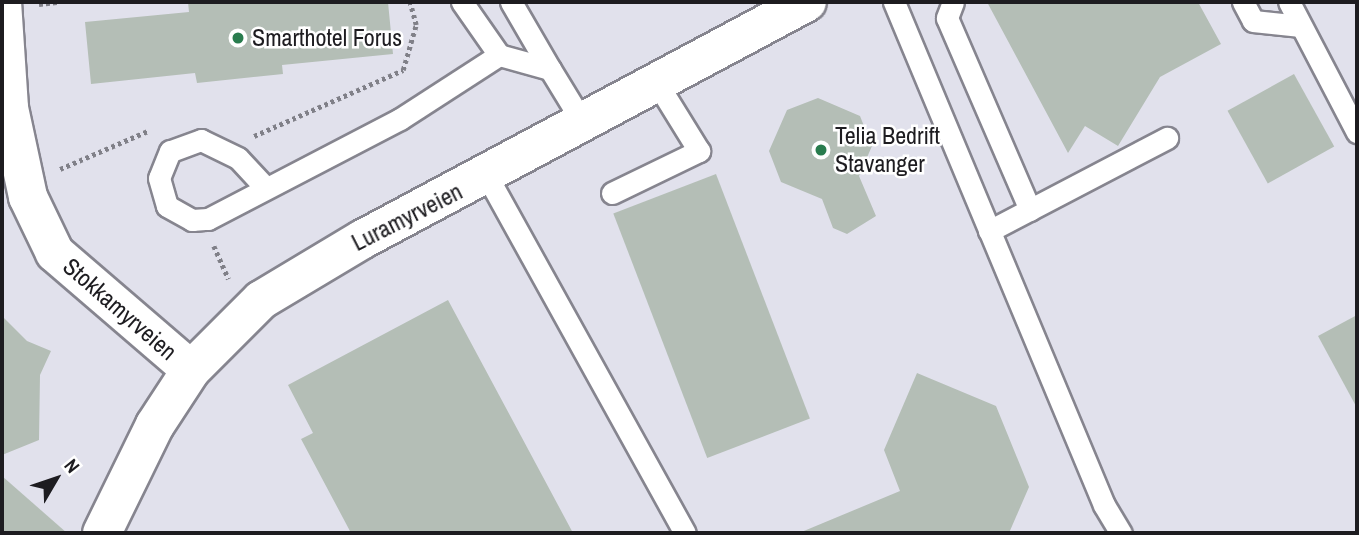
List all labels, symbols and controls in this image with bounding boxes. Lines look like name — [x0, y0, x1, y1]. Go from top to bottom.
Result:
place label: Smarthotel Forus — [252, 24, 402, 52]
marker: Smarthotel Forus — [230, 30, 246, 46]
place label: Telia Bedrift Stavanger — [835, 122, 940, 178]
marker: Telia Bedrift Stavanger — [813, 142, 829, 158]
street label: Luramyrveien — [347, 177, 467, 257]
street label: Stokkamyrveien — [57, 252, 183, 366]
north arrow — [21, 444, 91, 514]
text: N — [59, 453, 86, 478]

